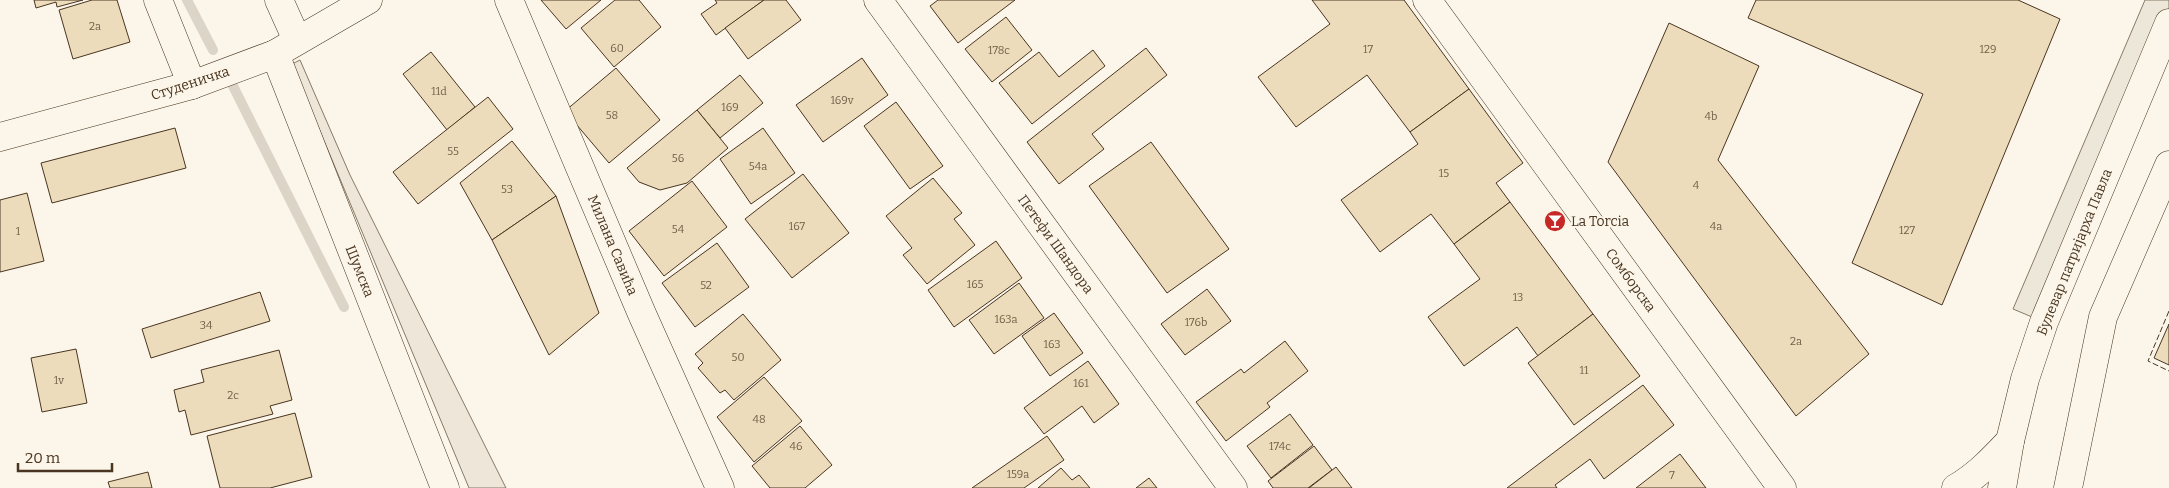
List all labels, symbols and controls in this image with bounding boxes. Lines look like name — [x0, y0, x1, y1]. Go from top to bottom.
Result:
house number: 2a — [89, 20, 101, 33]
house number: 60 — [610, 42, 624, 55]
house number: 17 — [1363, 43, 1373, 56]
house number: 129 — [1980, 43, 1996, 56]
house number: 178c — [988, 44, 1010, 57]
street label: Студеничка — [149, 63, 232, 104]
house number: 11d — [431, 85, 447, 98]
house number: 169v — [830, 94, 854, 107]
house number: 169 — [721, 101, 739, 114]
house number: 58 — [606, 109, 618, 122]
house number: 4b — [1705, 110, 1717, 123]
house number: 55 — [447, 145, 459, 158]
house number: 56 — [672, 152, 684, 165]
house number: 54a — [749, 160, 767, 173]
street label: Булевар патријарха Павла — [2033, 166, 2116, 338]
house number: 15 — [1439, 167, 1449, 180]
house number: 4 — [1693, 179, 1700, 192]
house number: 53 — [501, 183, 513, 196]
street label: Петефи Шандора — [1014, 192, 1097, 297]
street label: Милана Савића — [584, 193, 641, 298]
bar icon: La Torcia — [1543, 209, 1567, 233]
place label: La Torcia — [1571, 213, 1629, 230]
house number: 167 — [789, 220, 806, 233]
house number: 4a — [1710, 220, 1722, 233]
house number: 54 — [672, 223, 685, 236]
house number: 127 — [1899, 224, 1915, 237]
house number: 1 — [16, 225, 21, 238]
street label: Шумска — [341, 243, 378, 300]
street label: Сомборска — [1602, 245, 1660, 316]
house number: 165 — [967, 278, 983, 291]
house number: 52 — [700, 279, 712, 292]
house number: 13 — [1513, 291, 1523, 304]
house number: 163a — [995, 313, 1017, 326]
house number: 176b — [1185, 316, 1207, 329]
house number: 34 — [200, 319, 213, 332]
house number: 2a — [1790, 335, 1802, 348]
house number: 163 — [1043, 338, 1061, 351]
house number: 50 — [732, 351, 744, 364]
house number: 11 — [1580, 364, 1589, 377]
house number: 1v — [54, 374, 64, 387]
house number: 161 — [1073, 377, 1089, 390]
house number: 2c — [227, 389, 239, 402]
house number: 48 — [752, 413, 766, 426]
scale bar — [18, 440, 111, 472]
house number: 46 — [790, 440, 802, 453]
house number: 174c — [1269, 440, 1291, 453]
text: 20 m — [25, 449, 61, 467]
house number: 159a — [1007, 468, 1029, 481]
house number: 7 — [1669, 469, 1675, 482]

